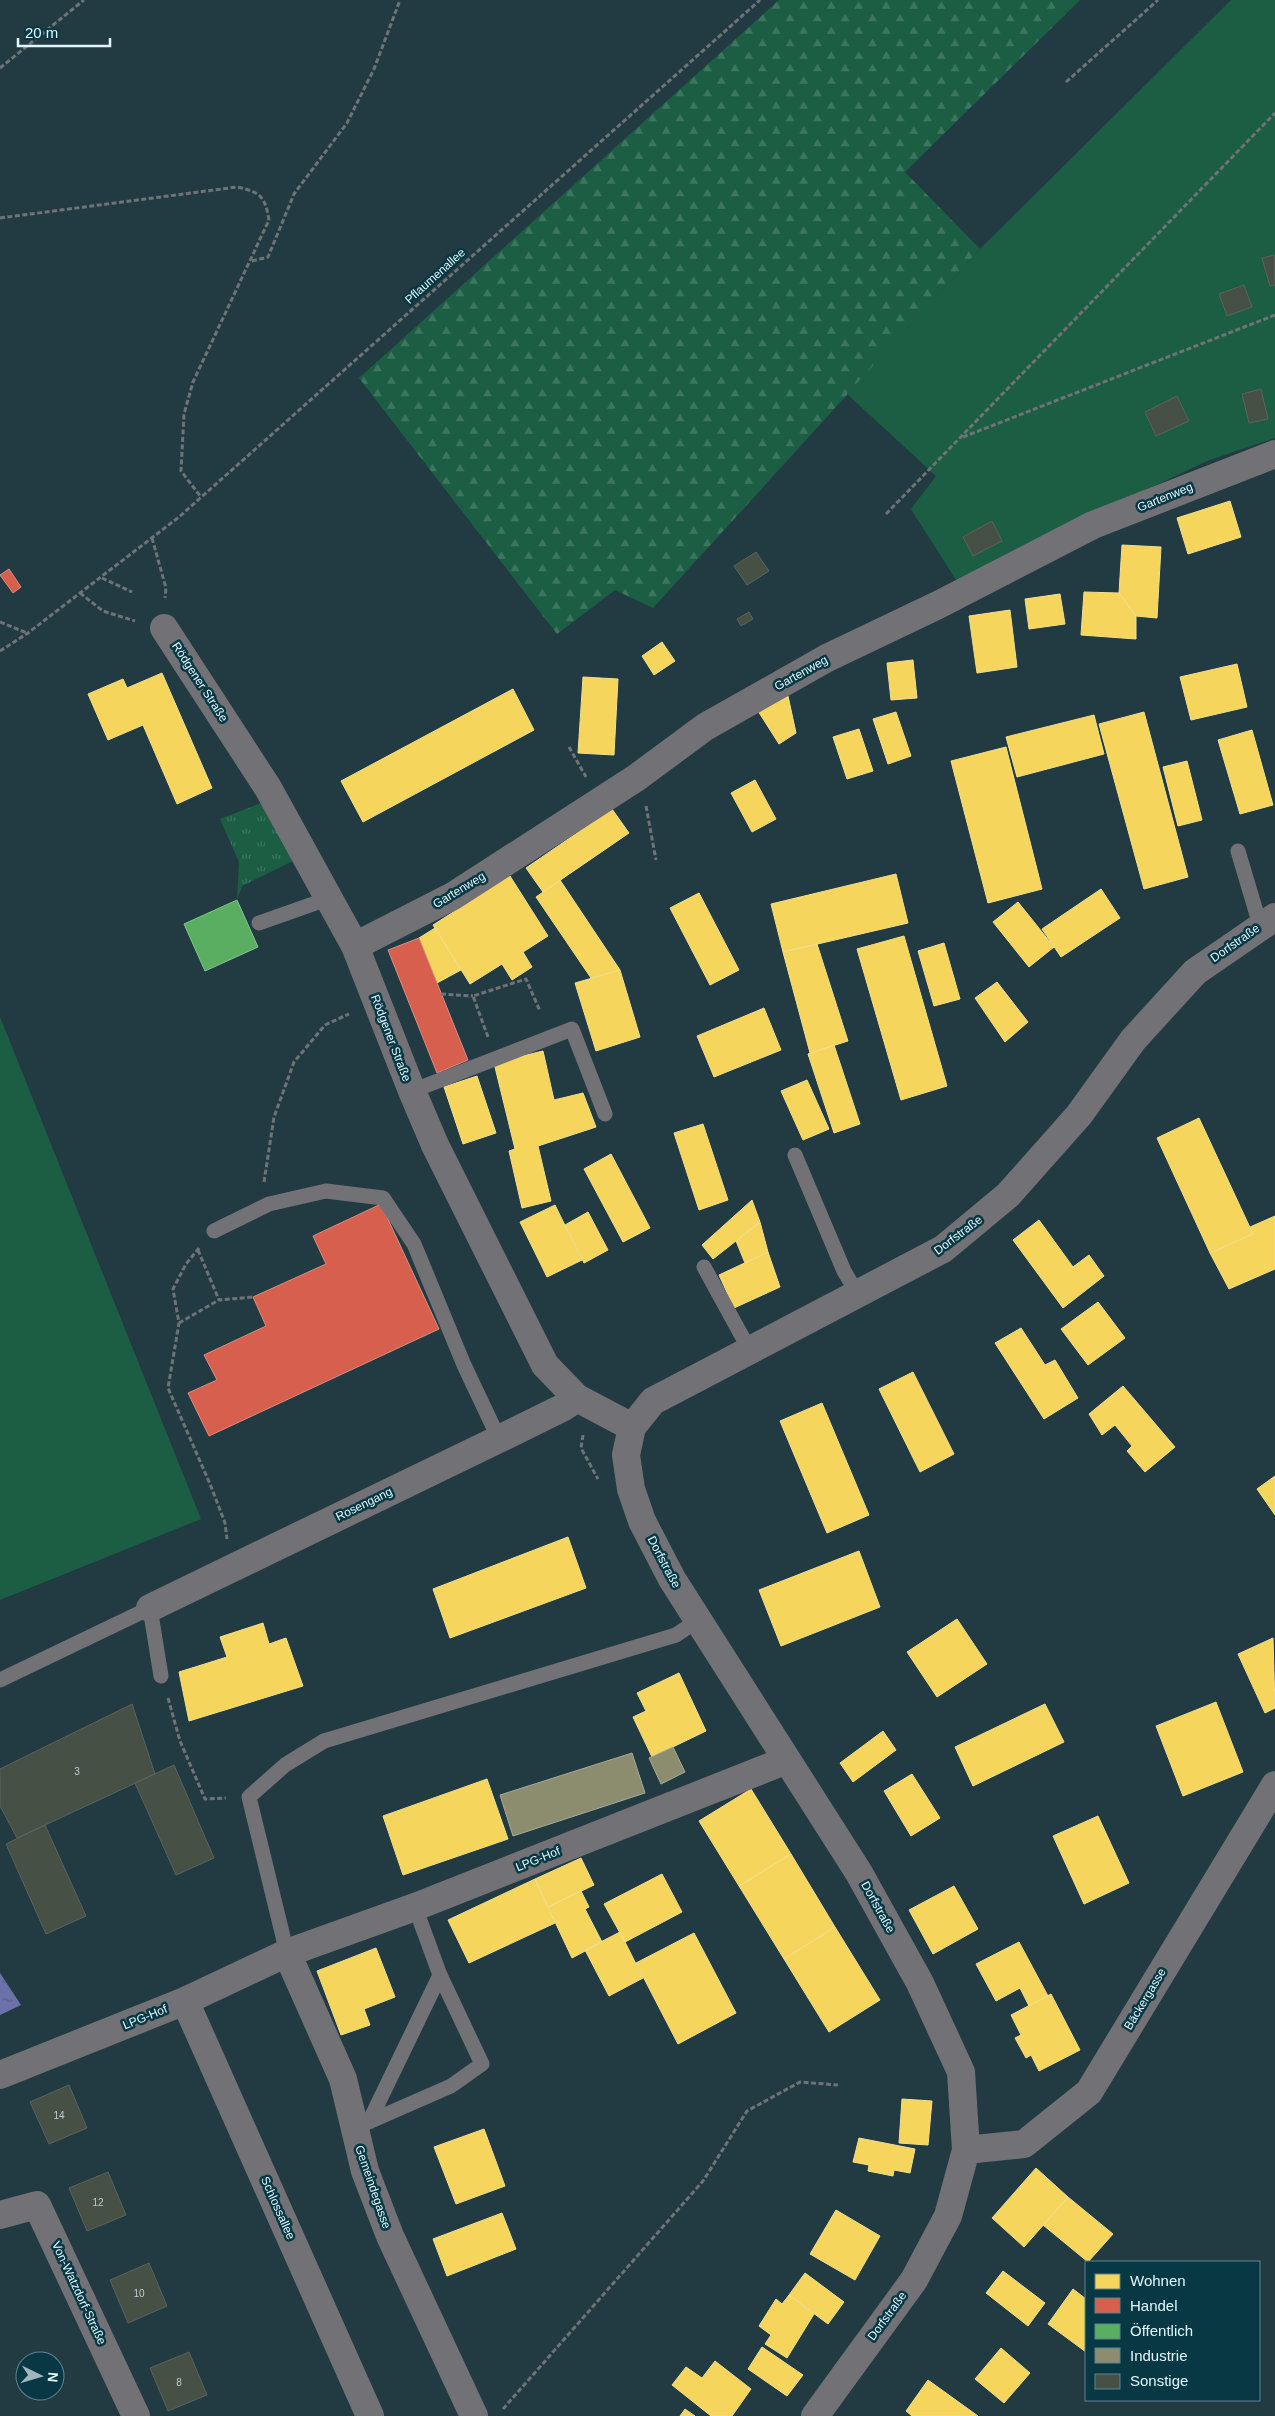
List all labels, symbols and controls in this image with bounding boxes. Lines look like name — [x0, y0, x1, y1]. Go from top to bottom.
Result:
scale bar — [18, 15, 110, 47]
text: 20 m — [25, 24, 58, 41]
street label: Pflaumenallee — [402, 245, 468, 307]
street label: Gartenweg — [1135, 480, 1195, 514]
street label: Rödgener Straße — [169, 640, 231, 725]
street label: Gartenweg — [772, 653, 830, 693]
street label: Gartenweg — [430, 869, 488, 911]
street label: Dorfstraße — [1208, 921, 1262, 965]
street label: Rödgener Straße — [368, 993, 414, 1084]
street label: Dorfstraße — [931, 1212, 985, 1258]
street label: Rosengang — [333, 1484, 395, 1524]
street label: Dorfstraße — [645, 1534, 684, 1591]
house number: 3 — [74, 1766, 80, 1777]
street label: LPG-Hof — [514, 1844, 563, 1874]
street label: Dorfstraße — [858, 1879, 898, 1935]
street label: Bäckergasse — [1121, 1965, 1169, 2032]
street label: LPG-Hof — [121, 2002, 170, 2032]
house number: 14 — [53, 2110, 65, 2121]
street label: Gemeindegasse — [352, 2143, 394, 2231]
street label: Schlossallee — [258, 2174, 298, 2242]
house number: 12 — [92, 2197, 104, 2208]
street label: Von-Watzdorf-Straße — [49, 2239, 109, 2347]
legend — [1085, 2261, 1260, 2401]
text: Wohnen — [1130, 2272, 1186, 2289]
house number: 10 — [133, 2288, 145, 2299]
street label: Dorfstraße — [865, 2289, 910, 2343]
text: Handel — [1130, 2297, 1178, 2314]
text: Öffentlich — [1130, 2322, 1193, 2339]
text: Industrie — [1130, 2347, 1188, 2364]
north arrow — [15, 2351, 65, 2401]
text: N — [45, 2371, 61, 2383]
text: Sonstige — [1130, 2372, 1188, 2389]
house number: 8 — [176, 2377, 182, 2388]

